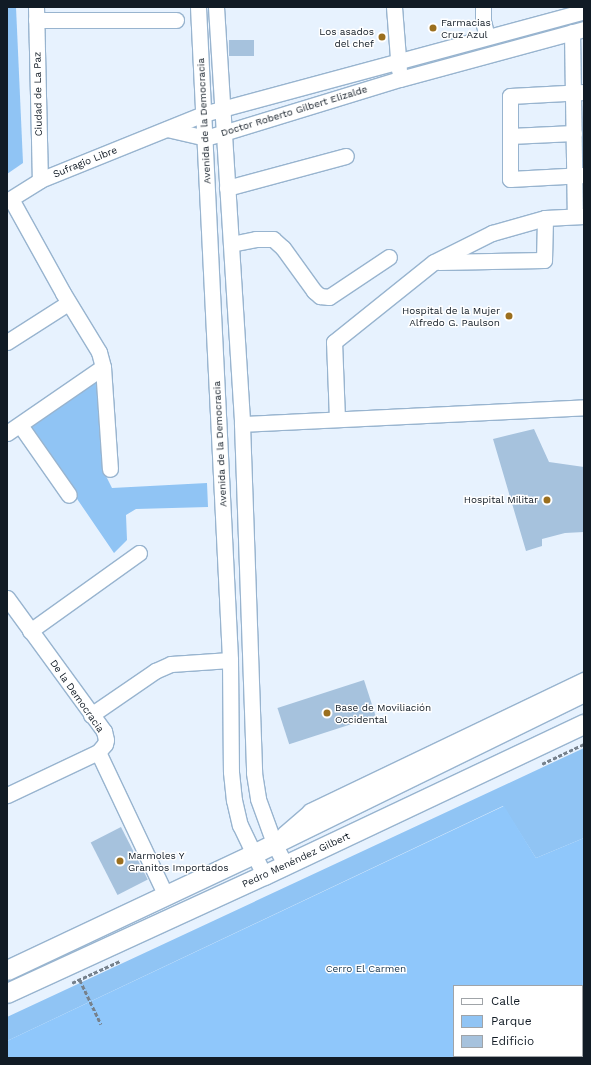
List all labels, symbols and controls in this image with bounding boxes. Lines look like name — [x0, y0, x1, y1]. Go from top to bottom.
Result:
place label: Farmacias Cruz Azul — [441, 16, 491, 40]
marker: Farmacias Cruz Azul — [428, 23, 438, 33]
place label: Los asados del chef — [319, 25, 374, 48]
marker: Los asados del chef — [377, 32, 387, 42]
street label: Ciudad de La Paz — [31, 51, 45, 137]
street label: Avenida de la Democracia — [195, 57, 213, 185]
street label: Doctor Roberto Gilbert Elizalde — [219, 83, 369, 139]
street label: Sufragio Libre — [51, 144, 119, 180]
place label: Hospital de la Mujer Alfredo G. Paulson — [402, 304, 500, 328]
marker: Hospital de la Mujer Alfredo G. Paulson — [503, 310, 515, 322]
street label: Avenida de la Democracia — [211, 380, 229, 508]
place label: Hospital Militar — [463, 494, 538, 506]
marker: Hospital Militar — [541, 494, 553, 506]
street label: De la Democracia — [47, 657, 107, 735]
place label: Base de Moviliación Occidental — [335, 701, 431, 724]
marker: Base de Moviliación Occidental — [322, 708, 332, 718]
street label: Pedro Menéndez Gilbert — [240, 830, 352, 890]
place label: Marmoles Y Granitos Importados — [128, 849, 228, 872]
marker: Marmoles Y Granitos Importados — [115, 856, 125, 866]
park label: Cerro El Carmen — [326, 963, 406, 975]
legend — [453, 985, 583, 1057]
text: Calle — [491, 994, 520, 1008]
text: Parque — [491, 1014, 532, 1028]
text: Edificio — [491, 1034, 534, 1048]

